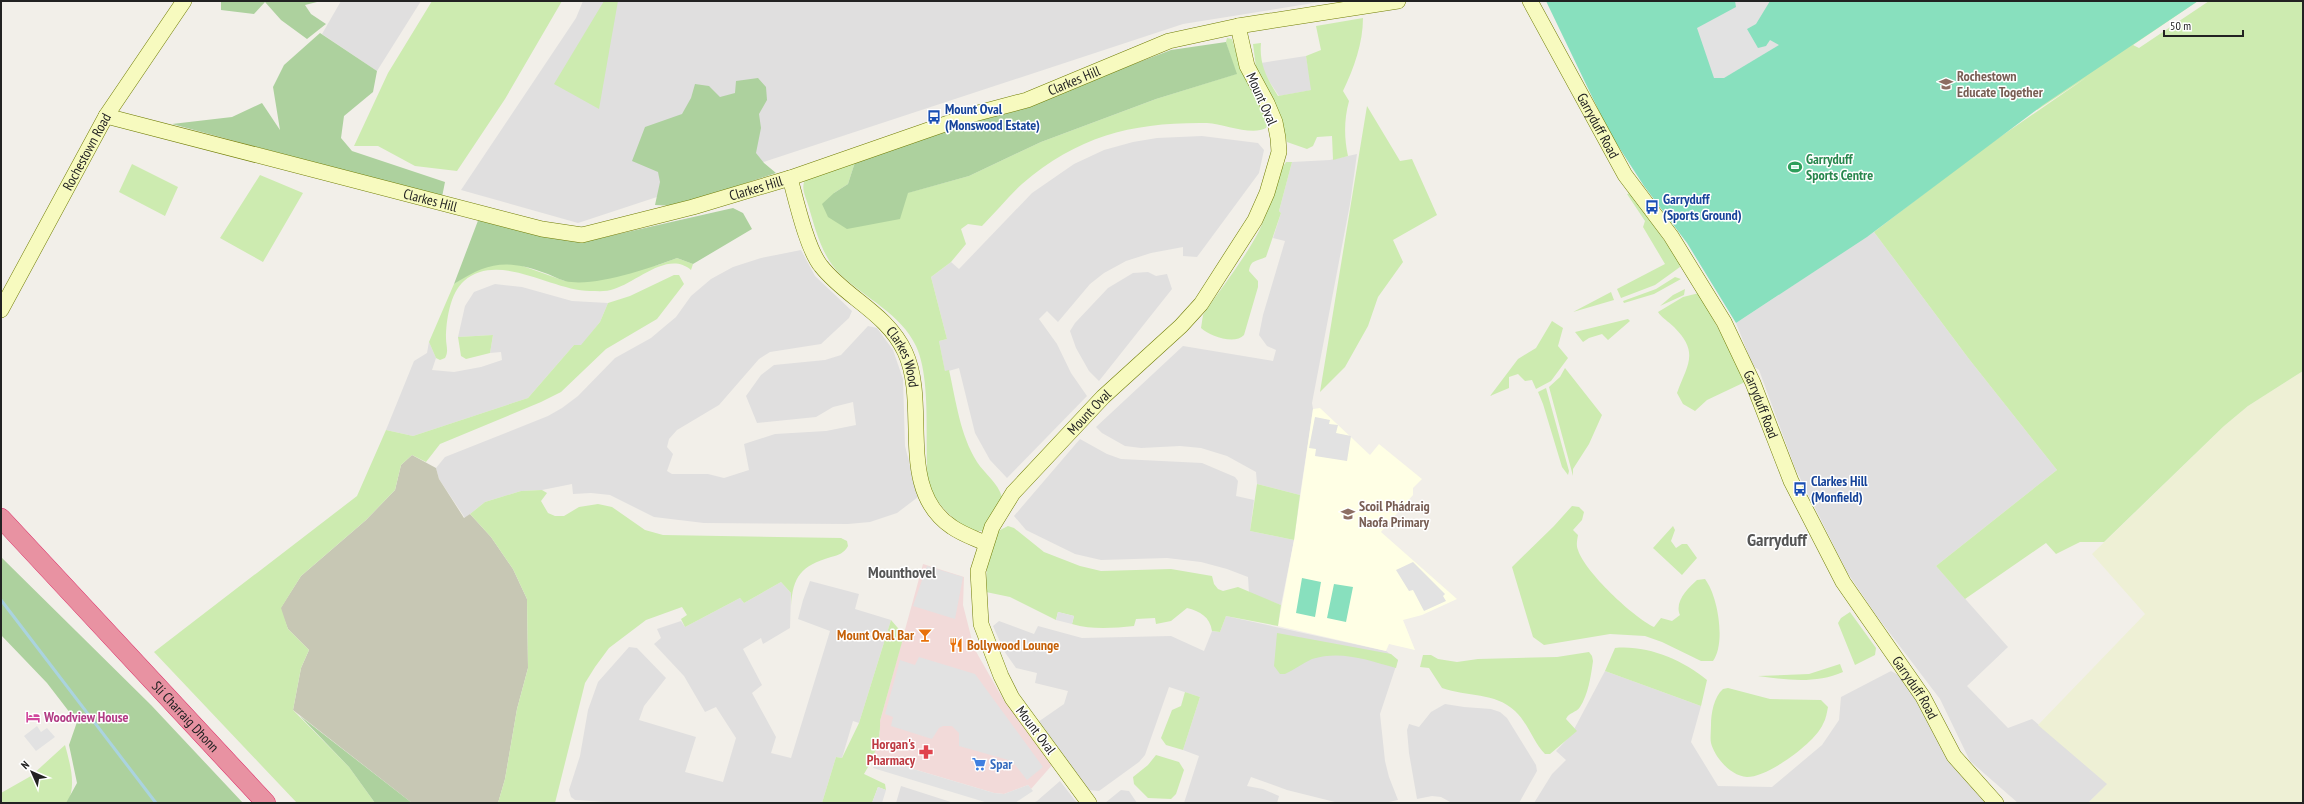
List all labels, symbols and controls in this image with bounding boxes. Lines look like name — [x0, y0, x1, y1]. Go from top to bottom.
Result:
scale bar — [2164, 12, 2243, 38]
text: 50 m — [2170, 18, 2191, 33]
street label: Clarkes Hill — [1045, 61, 1103, 99]
place label: Rochestown Educate Together — [1957, 67, 2044, 101]
street label: Mount Oval — [1242, 70, 1282, 129]
school or university icon: Rochestown Educate Together — [1938, 76, 1954, 92]
street label: Garryduff Road — [1573, 90, 1623, 161]
place label: Mount Oval (Monswood Estate) — [945, 100, 1040, 134]
bus stop icon: Mount Oval (Monswood Estate) — [926, 109, 942, 125]
street label: Rochestown Road — [59, 110, 115, 193]
place label: Garryduff Sports Centre — [1806, 150, 1873, 184]
sports icon: Garryduff Sports Centre — [1787, 159, 1803, 175]
street label: Clarkes Hill — [727, 171, 786, 205]
street label: Clarkes Hill — [401, 184, 460, 216]
place label: Garryduff (Sports Ground) — [1663, 190, 1742, 224]
bus stop icon: Garryduff (Sports Ground) — [1644, 199, 1660, 215]
street label: Clarkes Wood — [883, 323, 923, 388]
street label: Garryduff Road — [1739, 367, 1783, 441]
street label: Mount Oval — [1063, 385, 1115, 438]
place label: Clarkes Hill (Monfield) — [1811, 472, 1868, 506]
bus stop icon: Clarkes Hill (Monfield) — [1792, 481, 1808, 497]
place label: Scoil Phádraig Naofa Primary — [1359, 497, 1430, 531]
school or university icon: Scoil Phádraig Naofa Primary — [1340, 506, 1356, 522]
district label: Garryduff — [1747, 528, 1808, 551]
district label: Mounthovel — [868, 562, 936, 582]
place label: Mount Oval Bar — [837, 626, 915, 644]
bar icon: Mount Oval Bar — [917, 627, 933, 643]
place label: Bollywood Lounge — [967, 636, 1059, 654]
restaurant icon: Bollywood Lounge — [948, 637, 964, 653]
street label: Garryduff Road — [1888, 653, 1942, 722]
street label: Sli Charraig Dhonn — [148, 677, 223, 756]
street label: Mount Oval — [1012, 702, 1060, 758]
place label: Woodview House — [43, 708, 129, 726]
hotel icon: Woodview House — [25, 709, 41, 725]
place label: Horgan's Pharmacy — [867, 735, 915, 769]
pharmacy icon: Horgan's Pharmacy — [918, 744, 934, 760]
north arrow — [12, 752, 52, 792]
place label: Spar — [990, 755, 1013, 773]
supermarket icon: Spar — [971, 756, 987, 772]
text: N — [18, 758, 32, 772]

